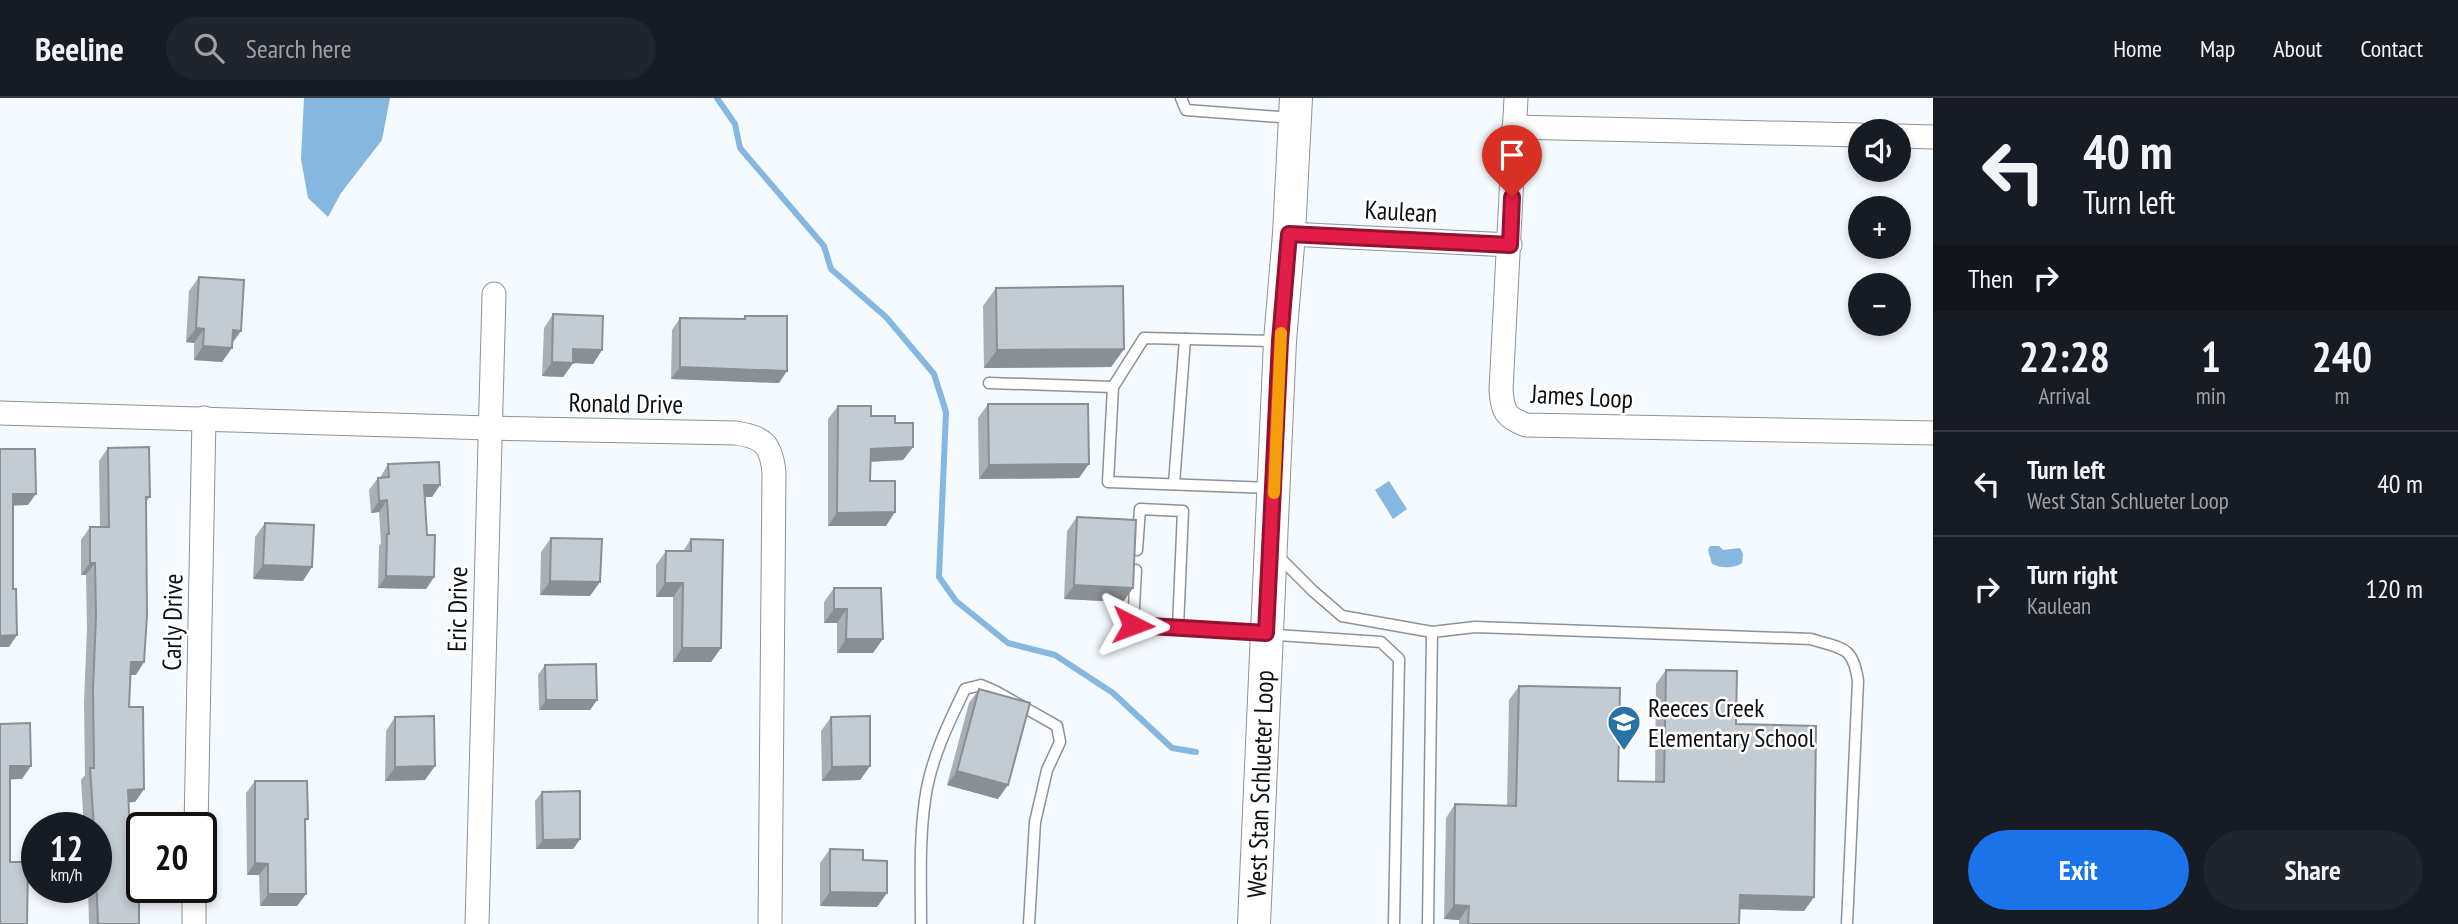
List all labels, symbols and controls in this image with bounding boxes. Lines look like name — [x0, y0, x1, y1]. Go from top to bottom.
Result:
search box — [166, 17, 656, 80]
text: Beeline — [35, 27, 124, 70]
icon: search — [190, 29, 228, 67]
text: Search here — [246, 32, 351, 65]
text: Home — [2113, 33, 2162, 64]
text: Map — [2200, 33, 2235, 64]
text: About — [2273, 33, 2322, 64]
text: Contact — [2360, 33, 2423, 64]
map controls — [1848, 119, 1911, 336]
button: sound — [1848, 119, 1911, 182]
text: 40 m — [2083, 119, 2172, 183]
pin — [1482, 125, 1542, 197]
icon: left — [1968, 126, 2059, 217]
icon: arrive — [1493, 136, 1531, 174]
text: Turn left — [2083, 181, 2175, 223]
street label: Kaulean — [1364, 193, 1438, 229]
button: + — [1848, 196, 1911, 259]
icon: right — [2027, 259, 2065, 297]
text: Then — [1968, 262, 2013, 295]
button: − — [1848, 273, 1911, 336]
text: 22:28 — [2019, 329, 2110, 384]
text: 1 — [2201, 329, 2221, 384]
text: 240 — [2312, 329, 2372, 384]
street label: James Loop — [1529, 377, 1634, 415]
text: Arrival — [2038, 381, 2090, 410]
text: min — [2196, 381, 2226, 410]
text: m — [2334, 381, 2349, 410]
street label: Ronald Drive — [568, 386, 684, 420]
text: Turn left — [2027, 453, 2105, 486]
icon: left — [1968, 465, 2006, 503]
text: 40 m — [2377, 467, 2423, 500]
text: West Stan Schlueter Loop — [2027, 486, 2229, 515]
text: Turn right — [2027, 558, 2118, 591]
street label: Eric Drive — [440, 566, 474, 652]
icon: right — [1968, 570, 2006, 608]
text: 120 m — [2365, 572, 2423, 605]
street label: Carly Drive — [155, 573, 189, 671]
position arrow — [1096, 588, 1170, 662]
text: Kaulean — [2027, 591, 2091, 620]
street label: West Stan Schlueter Loop — [1240, 670, 1280, 898]
place label: Reeces Creek Elementary School — [1648, 691, 1815, 754]
school or university icon: Reeces Creek Elementary School — [1605, 703, 1643, 752]
speed limit sign: 20 — [126, 812, 217, 903]
text: 12 — [50, 825, 83, 871]
button: Exit — [1968, 830, 2189, 910]
button: Share — [2203, 830, 2423, 910]
text: km/h — [51, 863, 82, 886]

